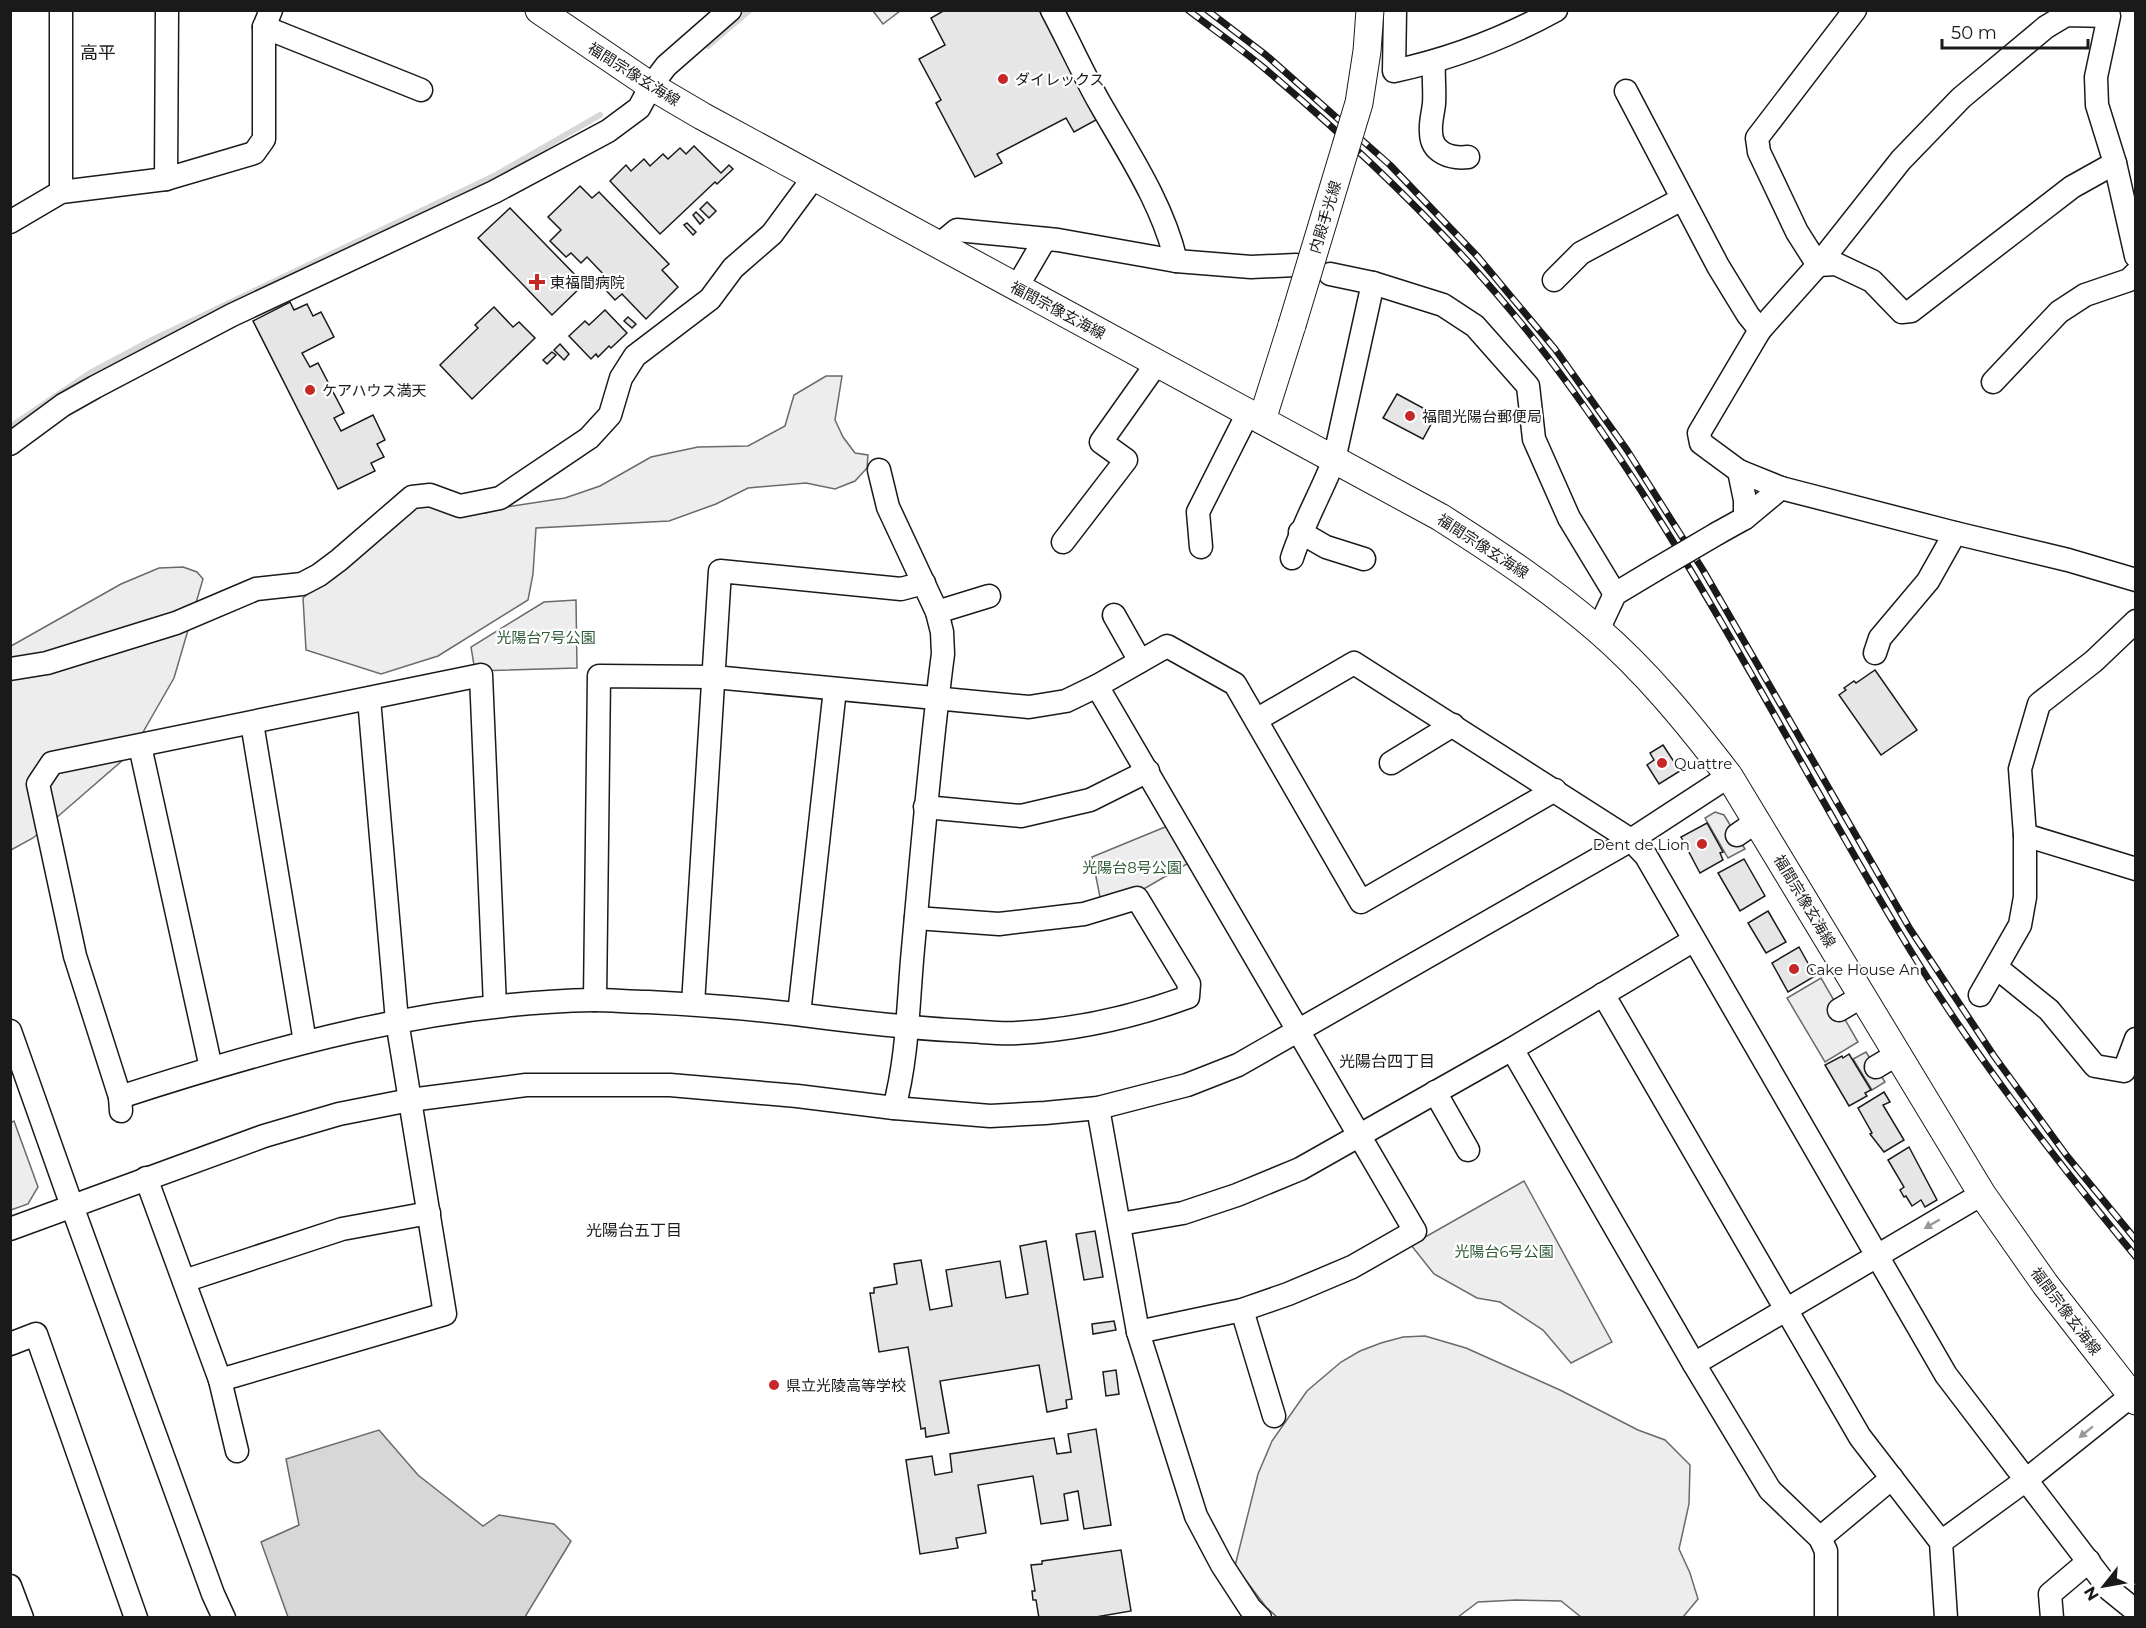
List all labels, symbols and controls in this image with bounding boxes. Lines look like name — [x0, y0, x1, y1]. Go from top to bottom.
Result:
scale bar — [1942, 12, 2088, 50]
text: 50 m — [1951, 22, 1997, 44]
street label: 福間宗像玄海線 — [584, 38, 684, 110]
district label: 高平 — [80, 42, 116, 64]
place label: ダイレックス — [1015, 70, 1105, 89]
marker: ダイレックス — [996, 72, 1010, 86]
street label: 内殿手光線 — [1305, 178, 1345, 256]
marker: 東福間病院 — [528, 273, 546, 291]
place label: 東福間病院 — [550, 273, 625, 292]
street label: 福間宗像玄海線 — [1007, 277, 1109, 343]
place label: ケアハウス満天 — [322, 381, 426, 400]
marker: ケアハウス満天 — [303, 383, 317, 397]
place label: 福間光陽台郵便局 — [1422, 407, 1542, 426]
marker: 福間光陽台郵便局 — [1403, 409, 1417, 423]
street label: 福間宗像玄海線 — [1434, 509, 1532, 583]
park label: 光陽台7号公園 — [497, 628, 595, 647]
place label: Quattre — [1674, 754, 1732, 773]
marker: Quattre — [1655, 756, 1669, 770]
place label: Dent de Lion — [1593, 835, 1690, 854]
marker: Dent de Lion — [1695, 837, 1709, 851]
street label: 福間宗像玄海線 — [1770, 851, 1840, 951]
park label: 光陽台8号公園 — [1082, 858, 1182, 877]
place label: Cake House An — [1806, 960, 1920, 979]
marker: Cake House An — [1787, 962, 1801, 976]
district label: 光陽台四丁目 — [1339, 1052, 1435, 1071]
one-way arrow — [1923, 1219, 1940, 1229]
district label: 光陽台五丁目 — [586, 1221, 682, 1240]
park label: 光陽台6号公園 — [1454, 1242, 1554, 1261]
street label: 福間宗像玄海線 — [2027, 1263, 2105, 1359]
place label: 県立光陵高等学校 — [786, 1376, 906, 1395]
marker: 県立光陵高等学校 — [767, 1378, 781, 1392]
one-way arrow — [2078, 1426, 2094, 1439]
north arrow — [2074, 1556, 2134, 1616]
text: N — [2080, 1583, 2103, 1604]

